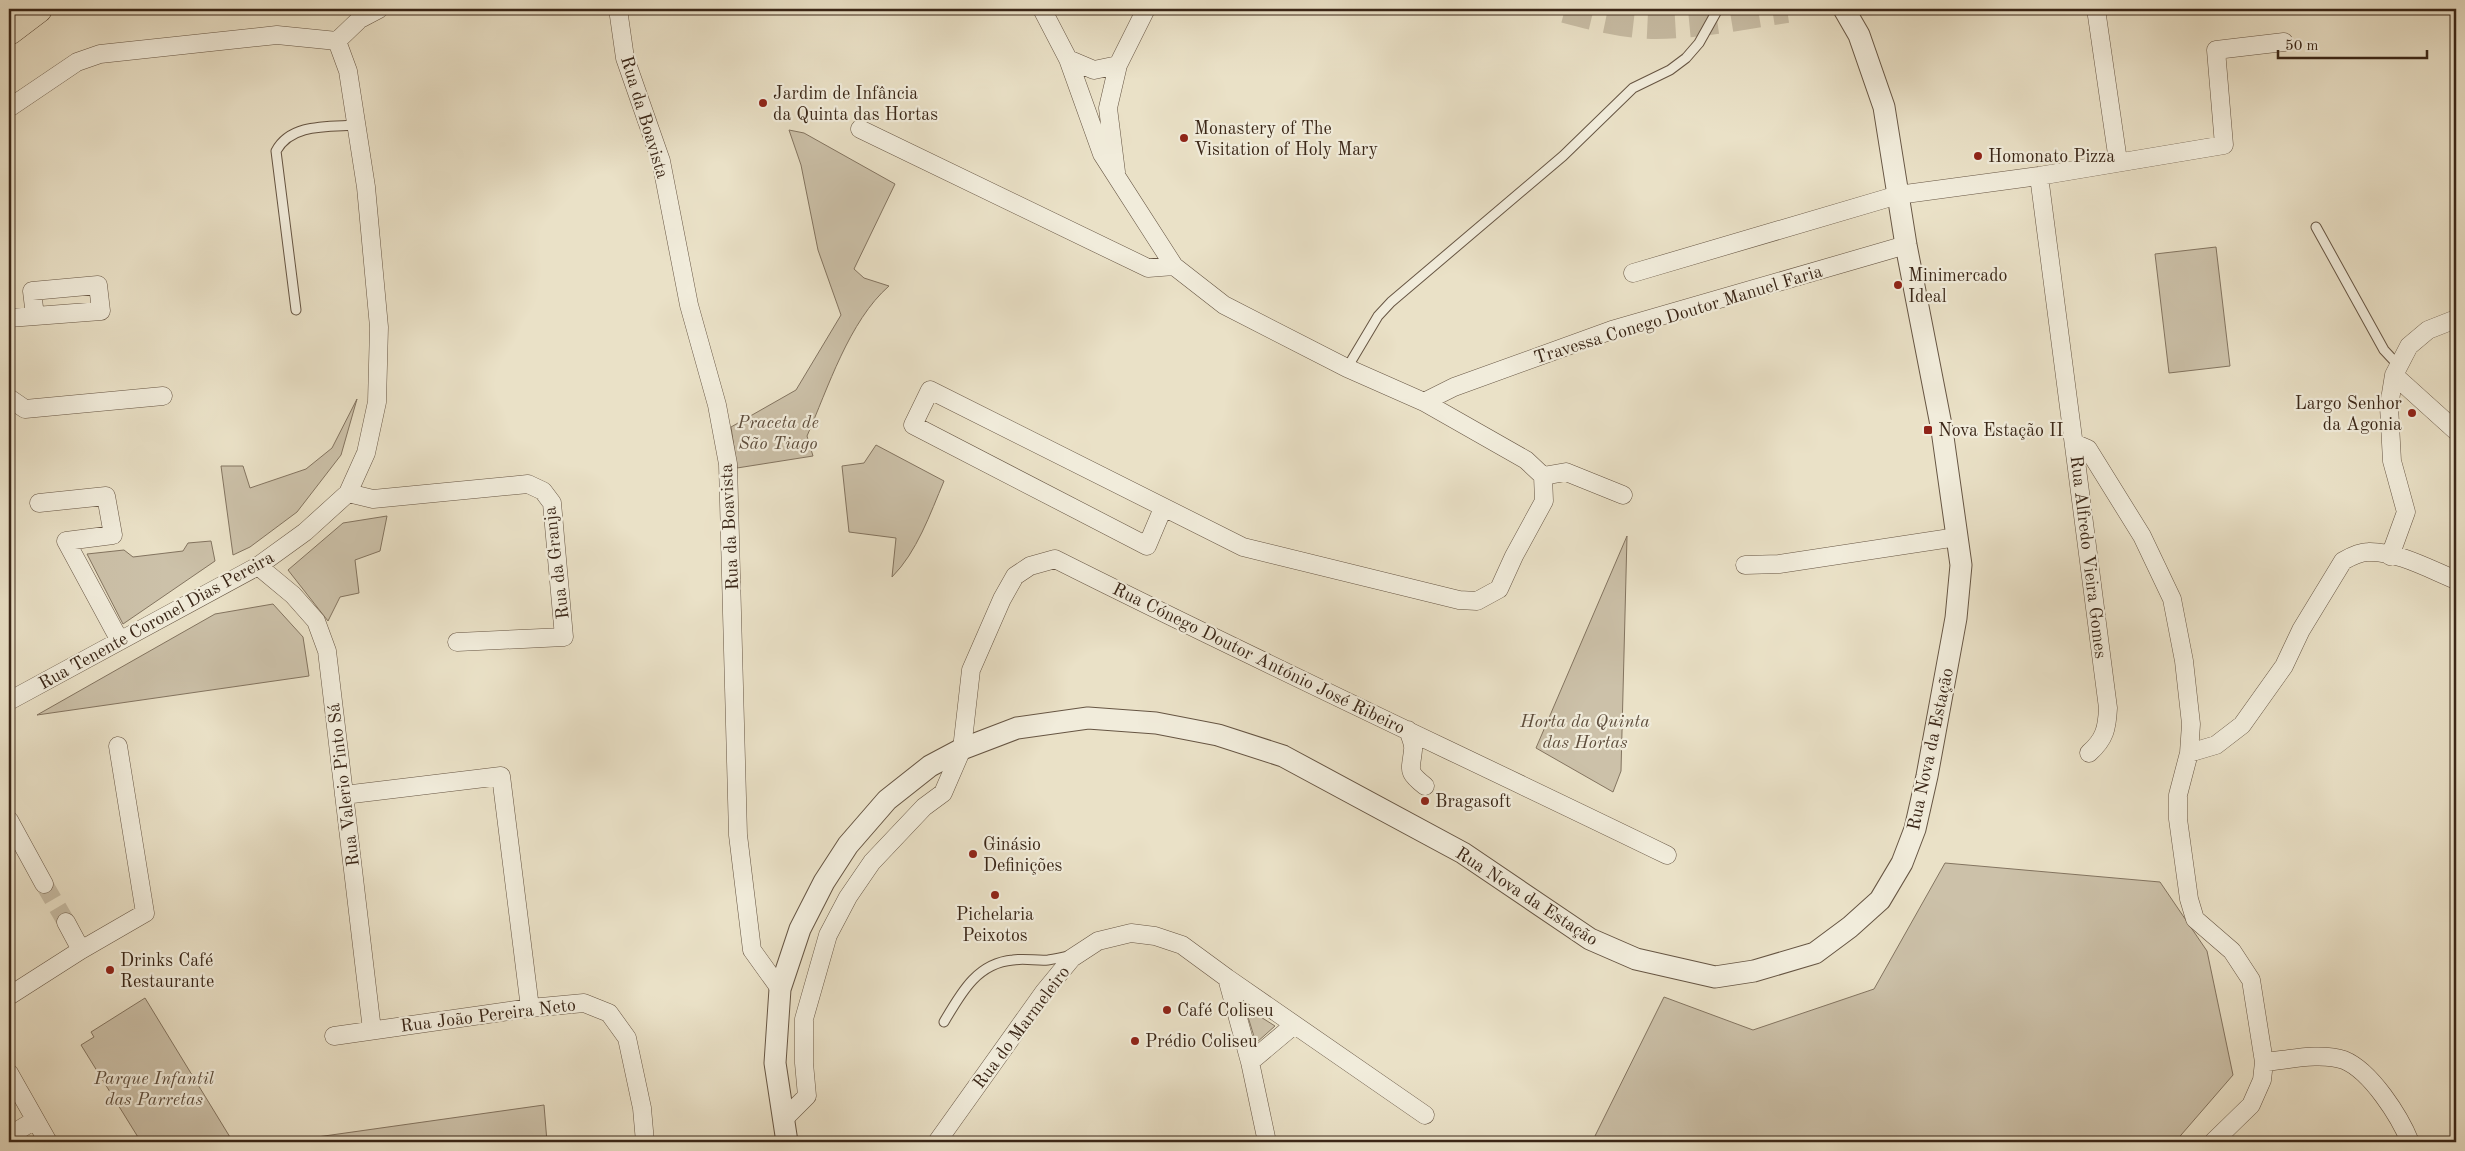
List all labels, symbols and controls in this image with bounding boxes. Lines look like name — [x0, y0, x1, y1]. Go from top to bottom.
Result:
scale bar — [2278, 28, 2426, 60]
text: 50 m — [2285, 39, 2319, 54]
street label: Rua da Boavista — [617, 54, 671, 181]
place label: Jardim de Infância da Quinta das Hortas — [773, 85, 938, 124]
marker: Jardim de Infância da Quinta das Hortas — [757, 97, 769, 109]
place label: Monastery of The Visitation of Holy Mary — [1194, 120, 1378, 159]
marker: Monastery of The Visitation of Holy Mary — [1178, 132, 1190, 144]
place label: Homonato Pizza — [1988, 148, 2115, 166]
marker: Homonato Pizza — [1972, 150, 1984, 162]
street label: Travessa Conego Doutor Manuel Faria — [1532, 262, 1825, 367]
place label: Minimercado Ideal — [1908, 267, 2008, 306]
marker: Minimercado Ideal — [1892, 279, 1904, 291]
place label: Largo Senhor da Agonia — [2295, 395, 2403, 434]
marker: Largo Senhor da Agonia — [2406, 407, 2418, 419]
park label: Praceta de São Tiago — [736, 414, 819, 453]
place label: Nova Estação II — [1938, 422, 2063, 440]
marker: Nova Estação II — [1922, 424, 1934, 436]
street label: Rua Alfredo Vieira Gomes — [2067, 454, 2109, 660]
street label: Rua da Boavista — [718, 463, 742, 591]
street label: Rua da Granja — [541, 505, 573, 620]
street label: Rua Tenente Coronel Dias Pereira — [36, 548, 277, 693]
street label: Rua Cónego Doutor António José Ribeiro — [1110, 580, 1408, 738]
street label: Rua Nova da Estação — [1905, 666, 1957, 832]
street label: Rua Valerio Pinto Sá — [325, 702, 363, 868]
park label: Horta da Quinta das Hortas — [1519, 713, 1650, 752]
place label: Bragasoft — [1435, 793, 1511, 811]
marker: Bragasoft — [1419, 795, 1431, 807]
place label: Ginásio Definições — [983, 836, 1062, 875]
street label: Rua Nova da Estação — [1452, 844, 1601, 950]
marker: Ginásio Definições — [967, 848, 979, 860]
marker: Pichelaria Peixotos — [989, 889, 1001, 901]
place label: Pichelaria Peixotos — [956, 906, 1034, 945]
place label: Drinks Café Restaurante — [120, 952, 214, 991]
street label: Rua do Marmeleiro — [970, 963, 1074, 1092]
marker: Drinks Café Restaurante — [104, 964, 116, 976]
street label: Rua João Pereira Neto — [399, 996, 577, 1036]
place label: Café Coliseu — [1177, 1002, 1274, 1020]
marker: Café Coliseu — [1161, 1004, 1173, 1016]
place label: Prédio Coliseu — [1145, 1033, 1258, 1051]
marker: Prédio Coliseu — [1129, 1035, 1141, 1047]
park label: Parque Infantil das Parretas — [93, 1070, 215, 1109]

